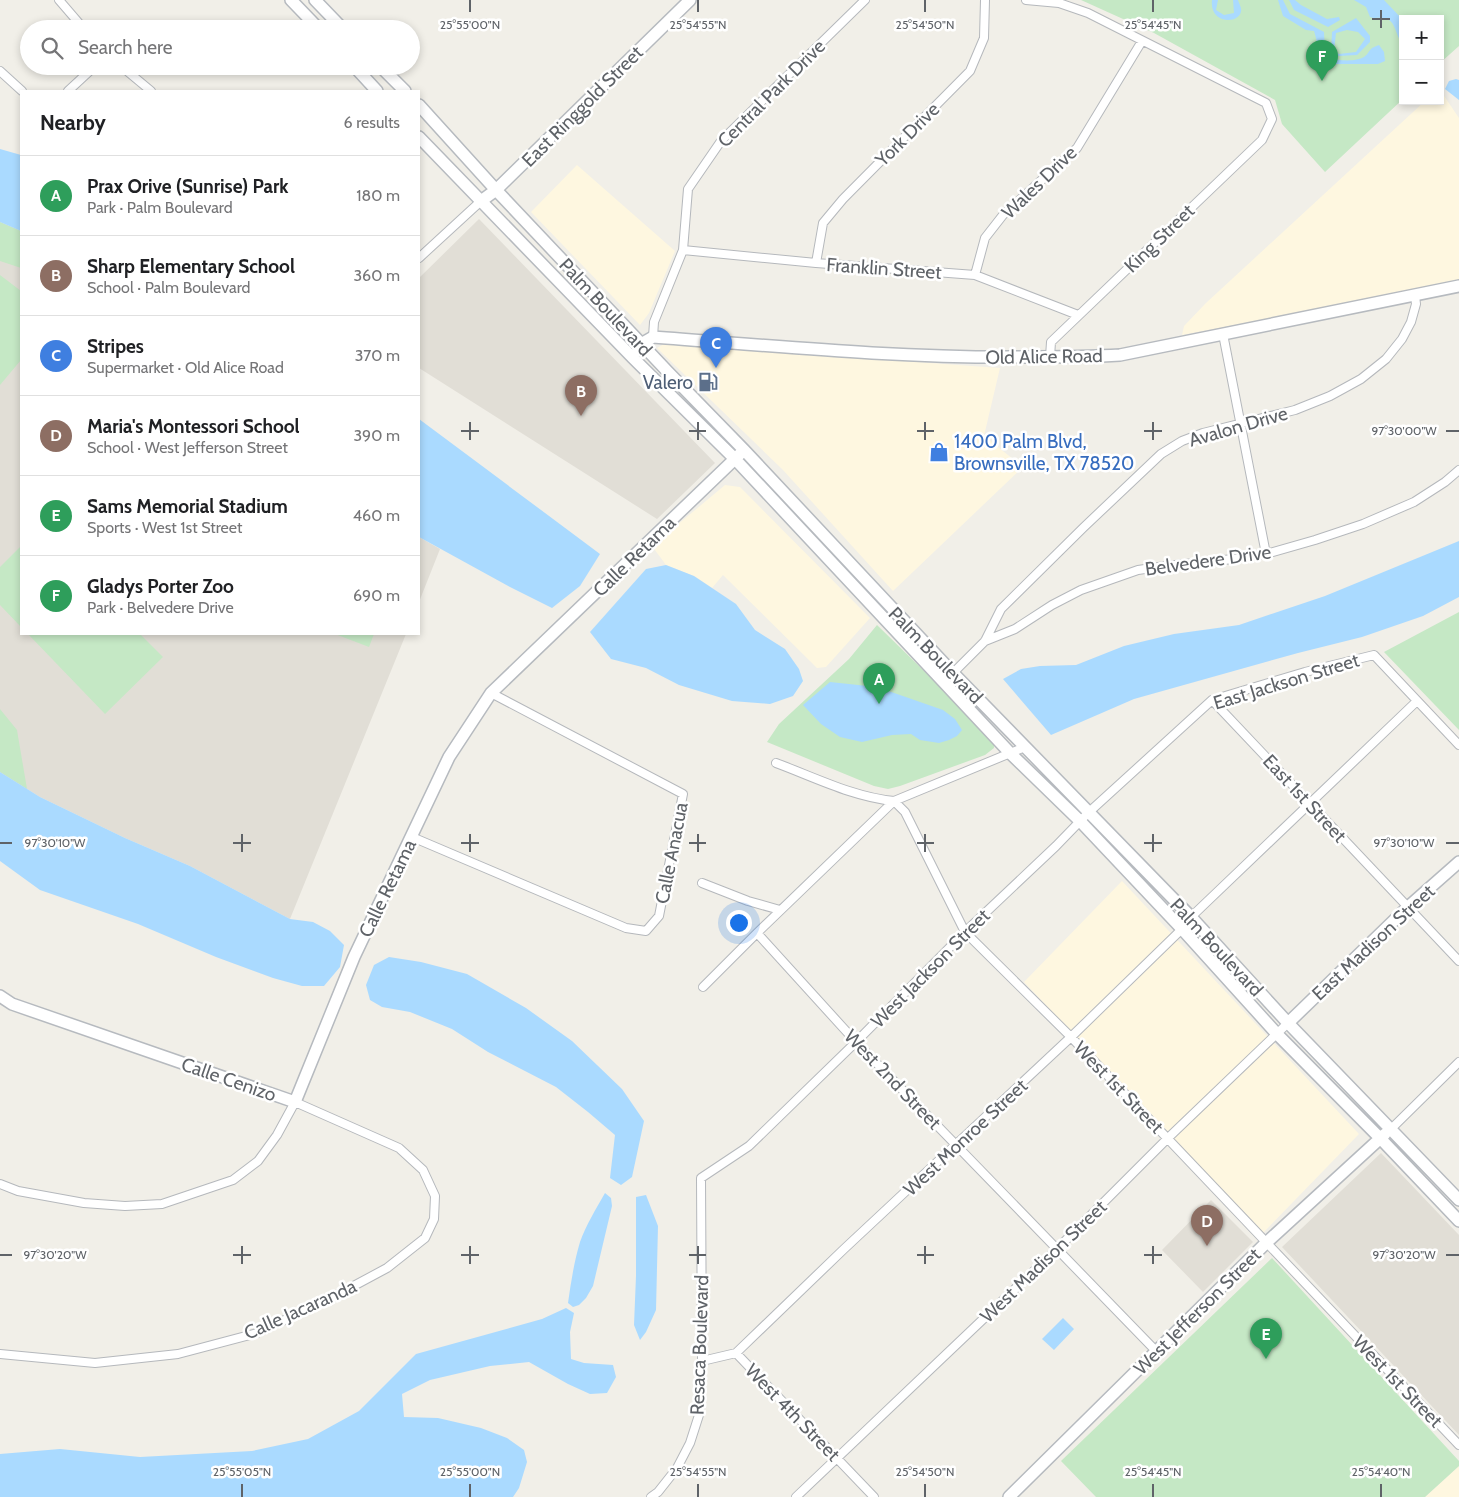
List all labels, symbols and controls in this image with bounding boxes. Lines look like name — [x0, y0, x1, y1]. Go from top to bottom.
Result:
map controls — [1399, 15, 1444, 105]
button: + — [1399, 15, 1444, 60]
text: 25°55'00"N — [440, 17, 500, 32]
text: 25°54'55"N — [670, 17, 726, 32]
text: 25°54'50"N — [896, 17, 954, 32]
text: 25°54'45"N — [1124, 17, 1182, 32]
search box — [20, 20, 420, 75]
icon: search — [38, 34, 66, 62]
street label: Central Park Drive — [713, 35, 830, 152]
text: Search here — [78, 36, 172, 59]
pin: F — [1306, 40, 1338, 81]
street label: East Ringgold Street — [517, 41, 648, 172]
button: − — [1399, 60, 1444, 105]
street label: York Drive — [870, 97, 944, 172]
text: Nearby — [40, 110, 106, 135]
text: 6 results — [344, 113, 400, 132]
street label: Wales Drive — [997, 141, 1082, 224]
text: Prax Orive (Sunrise) Park — [87, 175, 289, 198]
text: A — [51, 186, 61, 205]
text: 180 m — [356, 186, 400, 205]
text: Park · Palm Boulevard — [87, 198, 233, 217]
street label: King Street — [1120, 199, 1200, 277]
street label: Franklin Street — [826, 253, 943, 284]
street label: Palm Boulevard — [554, 254, 657, 361]
text: Sharp Elementary School — [87, 255, 295, 278]
text: B — [51, 266, 61, 285]
text: 360 m — [353, 266, 400, 285]
text: School · Palm Boulevard — [87, 278, 250, 297]
pin: C — [700, 327, 732, 368]
text: Stripes — [87, 335, 144, 358]
street label: Old Alice Road — [985, 344, 1103, 369]
text: C — [51, 346, 61, 365]
text: 370 m — [355, 346, 400, 365]
text: Supermarket · Old Alice Road — [87, 358, 284, 377]
place label: Valero — [643, 371, 693, 394]
fuel station icon: Valero — [697, 371, 719, 393]
pin: B — [565, 375, 597, 416]
street label: Avalon Drive — [1186, 401, 1290, 452]
text: Maria's Montessori School — [87, 415, 300, 438]
text: 97°30'00"W — [1371, 423, 1437, 438]
text: D — [50, 426, 62, 445]
text: 390 m — [353, 426, 400, 445]
place label: 1400 Palm Blvd, Brownsville, TX 78520 — [954, 430, 1134, 475]
text: School · West Jefferson Street — [87, 438, 288, 457]
shop icon: 1400 Palm Blvd, Brownsville, TX 78520 — [928, 441, 950, 463]
text: Sams Memorial Stadium — [87, 495, 288, 518]
text: E — [51, 506, 61, 525]
text: 460 m — [353, 506, 400, 525]
street label: Calle Retama — [588, 511, 680, 601]
text: Sports · West 1st Street — [87, 518, 242, 537]
street label: Belvedere Drive — [1144, 540, 1273, 581]
text: Gladys Porter Zoo — [87, 575, 234, 598]
text: F — [52, 586, 60, 605]
text: 690 m — [353, 586, 400, 605]
text: Park · Belvedere Drive — [87, 598, 234, 617]
street label: Palm Boulevard — [884, 602, 988, 709]
street label: East Jackson Street — [1211, 648, 1362, 715]
pin: A — [863, 663, 895, 704]
street label: East 1st Street — [1258, 750, 1352, 847]
street label: Calle Anacua — [650, 800, 693, 906]
text: 97°30'10"W — [25, 835, 86, 850]
text: 97°30'10"W — [1374, 835, 1435, 850]
street label: Calle Retama — [354, 836, 421, 941]
street label: East Madison Street — [1307, 879, 1440, 1005]
street label: Palm Boulevard — [1165, 894, 1268, 1001]
street label: West Jackson Street — [866, 904, 995, 1033]
your location — [726, 910, 752, 936]
street label: West 2nd Street — [839, 1025, 946, 1134]
street label: West 1st Street — [1069, 1037, 1169, 1139]
street label: Calle Cenizo — [178, 1053, 279, 1106]
street label: West Monroe Street — [899, 1074, 1032, 1201]
street label: West Madison Street — [975, 1195, 1112, 1327]
pin: D — [1191, 1205, 1223, 1246]
street label: West Jefferson Street — [1129, 1243, 1266, 1380]
text: 97°30'20"W — [23, 1247, 87, 1262]
text: 97°30'20"W — [1372, 1247, 1436, 1262]
street label: Calle Jacaranda — [240, 1274, 360, 1344]
street label: Resaca Boulevard — [686, 1275, 713, 1416]
pin: E — [1250, 1318, 1282, 1359]
street label: West 1st Street — [1348, 1331, 1448, 1433]
street label: West 4th Street — [741, 1359, 845, 1466]
text: 25°55'05"N — [213, 1464, 271, 1479]
text: 25°55'00"N — [440, 1464, 500, 1479]
text: 25°54'55"N — [670, 1464, 726, 1479]
text: 25°54'50"N — [896, 1464, 954, 1479]
text: 25°54'45"N — [1124, 1464, 1182, 1479]
text: 25°54'40"N — [1351, 1464, 1411, 1479]

